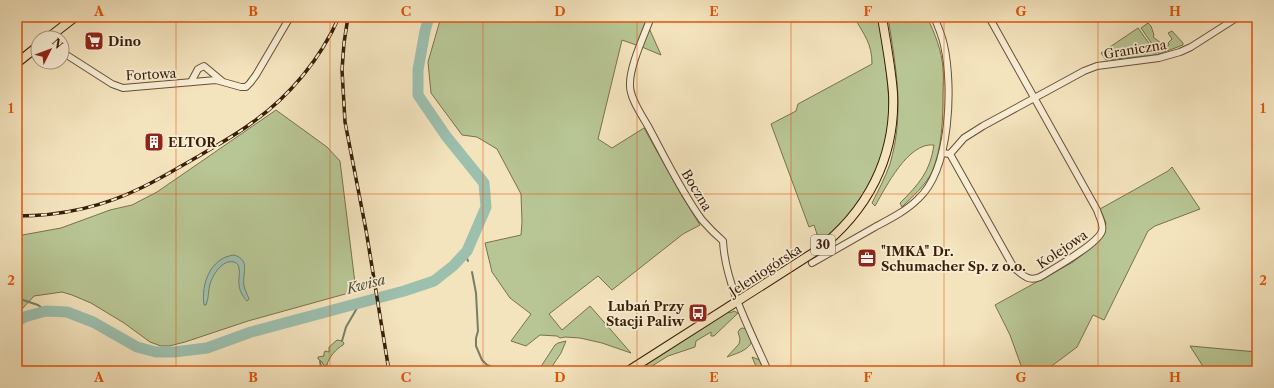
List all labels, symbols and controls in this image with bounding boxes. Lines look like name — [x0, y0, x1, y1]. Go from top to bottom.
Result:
text: A — [93, 3, 105, 19]
text: B — [248, 3, 258, 19]
text: C — [401, 3, 411, 19]
text: D — [554, 3, 566, 19]
text: E — [709, 3, 719, 19]
text: F — [864, 3, 873, 19]
text: G — [1015, 3, 1027, 19]
text: H — [1169, 3, 1181, 19]
north arrow — [30, 30, 70, 70]
supermarket icon: Dino — [83, 30, 105, 52]
place label: Dino — [108, 33, 141, 49]
text: N — [49, 35, 66, 52]
street label: Graniczna — [1102, 36, 1168, 62]
street label: Fortowa — [125, 65, 177, 83]
text: 1 — [8, 100, 14, 116]
text: 1 — [1260, 100, 1266, 116]
building icon: ELTOR — [143, 131, 165, 153]
place label: ELTOR — [168, 134, 217, 150]
street label: Boczna — [678, 166, 716, 214]
street label: Kolejowa — [1034, 226, 1090, 272]
road number: 30 — [811, 235, 835, 255]
street label: Jeleniogórska — [724, 241, 804, 300]
place label: "IMKA" Dr. Schumacher Sp. z o.o. — [881, 243, 1026, 274]
office icon: "IMKA" Dr. Schumacher Sp. z o.o. — [856, 247, 878, 269]
water label: Kwisa — [344, 270, 388, 298]
text: 2 — [7, 272, 15, 288]
text: 2 — [1259, 272, 1267, 288]
place label: Lubań Przy Stacji Paliw — [606, 298, 685, 329]
bus stop icon: Lubań Przy Stacji Paliw — [687, 302, 709, 324]
text: A — [93, 369, 105, 385]
text: B — [248, 369, 258, 385]
text: C — [401, 369, 411, 385]
text: D — [554, 369, 566, 385]
text: E — [709, 369, 719, 385]
text: F — [864, 369, 873, 385]
text: G — [1015, 369, 1027, 385]
text: H — [1169, 369, 1181, 385]

